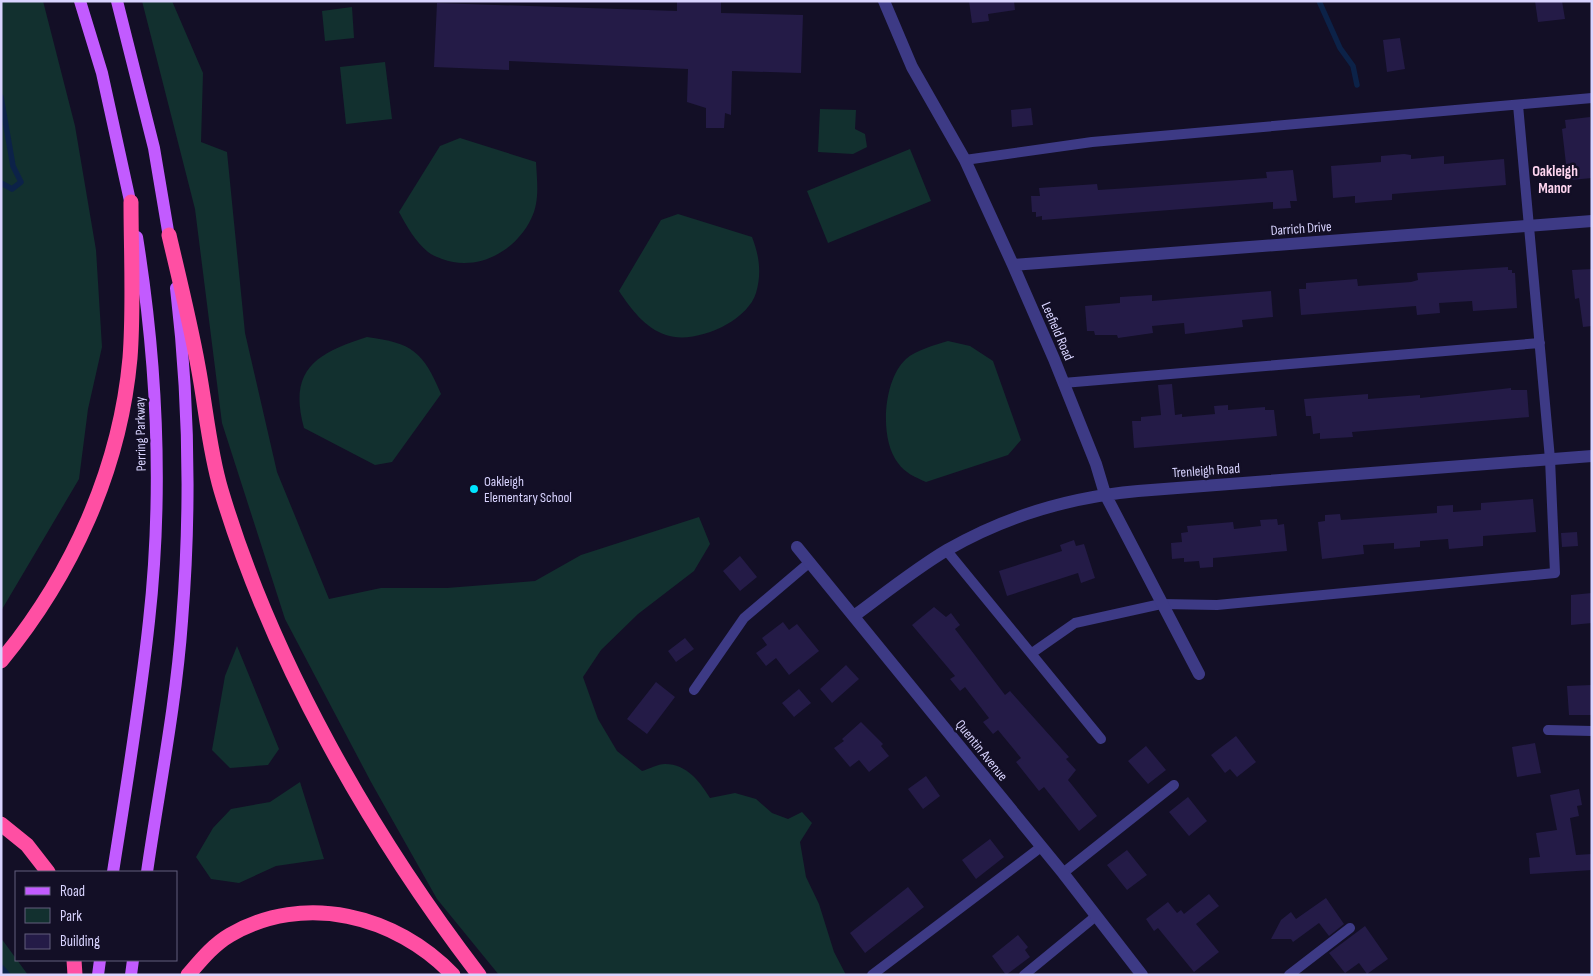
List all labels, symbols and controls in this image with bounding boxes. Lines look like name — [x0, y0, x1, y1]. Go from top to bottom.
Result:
district label: Oakleigh Manor — [1532, 162, 1578, 198]
street label: Darrich Drive — [1270, 218, 1332, 239]
street label: Leefield Road — [1038, 299, 1078, 363]
street label: Perring Parkway — [131, 396, 150, 472]
street label: Trenleigh Road — [1172, 460, 1241, 481]
place label: Oakleigh Elementary School — [484, 473, 572, 506]
marker: Oakleigh Elementary School — [468, 483, 480, 495]
street label: Quentin Avenue — [952, 716, 1011, 784]
legend — [15, 871, 178, 961]
text: Road — [60, 882, 85, 901]
text: Park — [60, 907, 82, 926]
text: Building — [60, 932, 100, 951]

